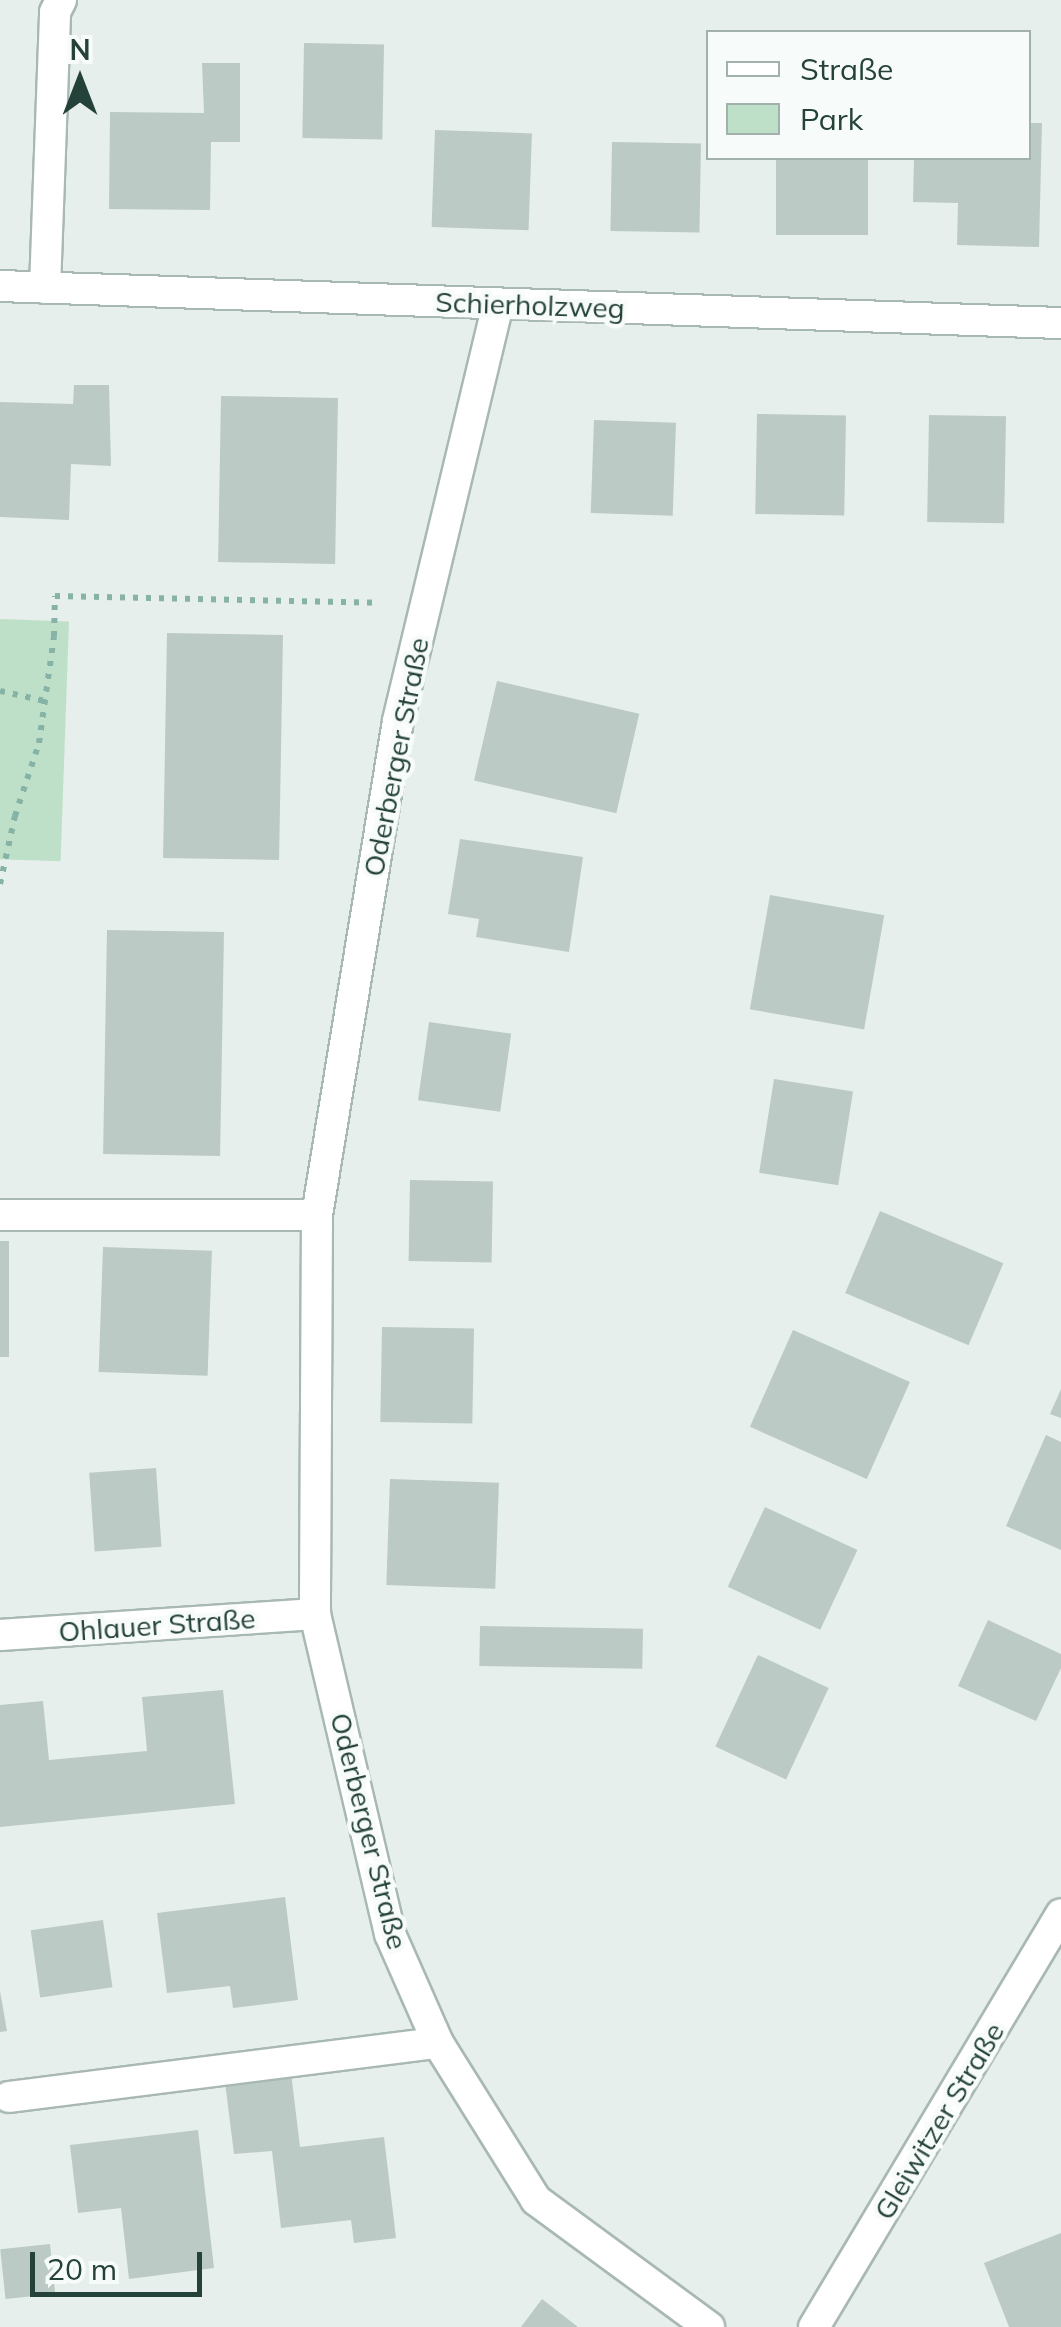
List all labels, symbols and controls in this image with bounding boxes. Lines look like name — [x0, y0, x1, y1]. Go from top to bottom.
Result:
north arrow — [30, 30, 130, 130]
legend — [706, 30, 1031, 160]
text: N — [69, 32, 91, 67]
text: Straße — [800, 50, 893, 88]
text: Park — [800, 100, 863, 138]
street label: Schierholzweg — [435, 285, 625, 325]
street label: Oderberger Straße — [356, 635, 436, 879]
street label: Ohlauer Straße — [57, 1601, 257, 1649]
street label: Oderberger Straße — [323, 1709, 415, 1953]
street label: Gleiwitzer Straße — [867, 2016, 1011, 2226]
scale bar — [35, 2232, 208, 2294]
text: 20 m — [47, 2250, 117, 2288]

